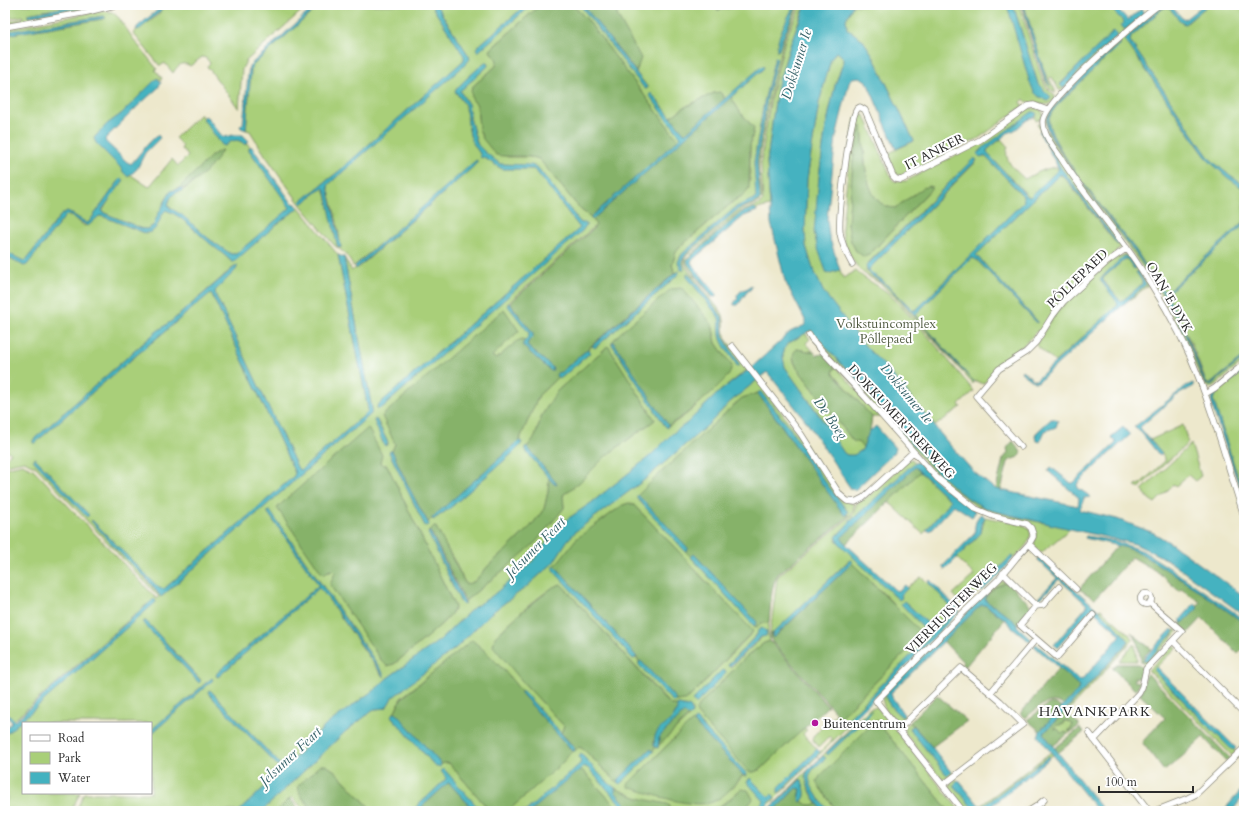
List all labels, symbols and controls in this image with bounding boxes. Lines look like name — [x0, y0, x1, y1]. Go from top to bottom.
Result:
water label: Dokkumer Ie — [777, 26, 816, 102]
street label: IT ANKER — [902, 129, 967, 175]
street label: PÔLLEPAED — [1043, 245, 1112, 312]
street label: OAN 'E DYK — [1141, 259, 1197, 337]
park label: Volkstuincomplex Pôllepaed — [836, 315, 937, 348]
water label: Dokkumer Ie — [876, 359, 938, 428]
street label: DOKKUMERTREKWEG — [844, 361, 959, 483]
water label: De Boeg — [809, 393, 852, 444]
water label: Jelsumer Feart — [499, 512, 571, 584]
street label: VIERHUISTERWEG — [902, 559, 1001, 658]
district label: HAVANKPARK — [1039, 702, 1151, 721]
place label: Buitencentrum — [823, 715, 906, 733]
marker: Buitencentrum — [810, 718, 820, 728]
legend — [22, 722, 152, 794]
water label: Jelsumer Feart — [253, 722, 326, 792]
text: Road — [58, 730, 85, 746]
text: Park — [58, 750, 82, 766]
scale bar — [1099, 768, 1193, 794]
text: Water — [57, 770, 91, 786]
text: 100 m — [1105, 774, 1138, 790]

